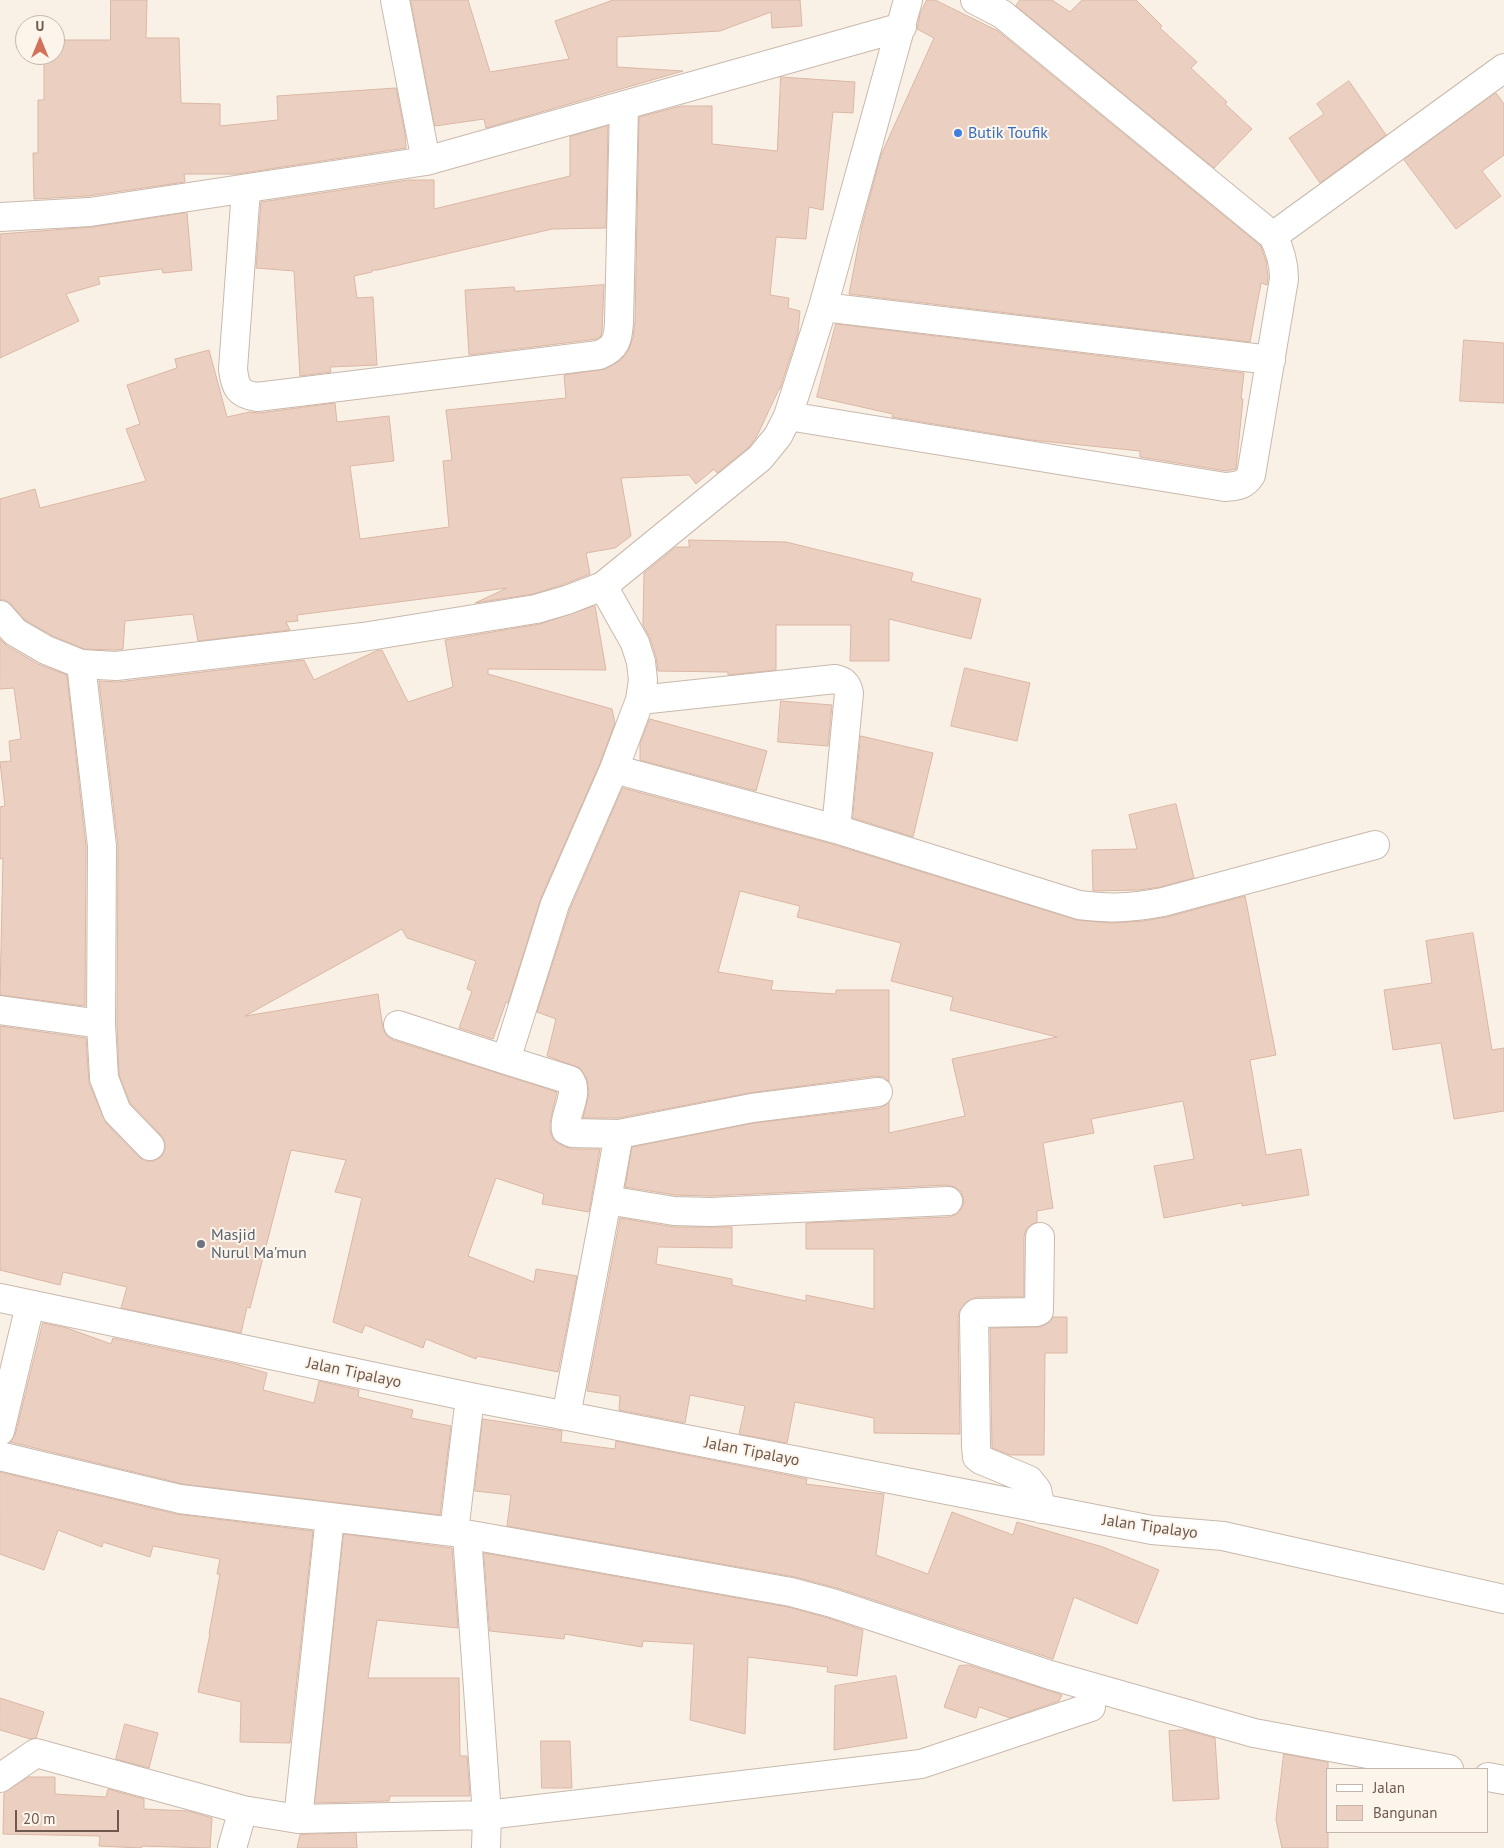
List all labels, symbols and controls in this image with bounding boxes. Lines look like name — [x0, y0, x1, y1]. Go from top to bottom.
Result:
north arrow — [15, 15, 65, 65]
text: U — [36, 17, 44, 35]
place label: Butik Toufik — [968, 123, 1048, 143]
marker: Butik Toufik — [952, 127, 964, 139]
place label: Masjid Nurul Ma'mun — [211, 1225, 307, 1263]
marker: Masjid Nurul Ma'mun — [195, 1238, 207, 1250]
street label: Jalan Tipalayo — [305, 1354, 403, 1392]
street label: Jalan Tipalayo — [703, 1433, 801, 1471]
street label: Jalan Tipalayo — [1101, 1511, 1199, 1543]
legend — [1326, 1768, 1489, 1833]
text: Jalan — [1373, 1778, 1405, 1797]
scale bar — [18, 1800, 121, 1832]
text: Bangunan — [1373, 1803, 1437, 1822]
text: 20 m — [23, 1809, 56, 1828]

